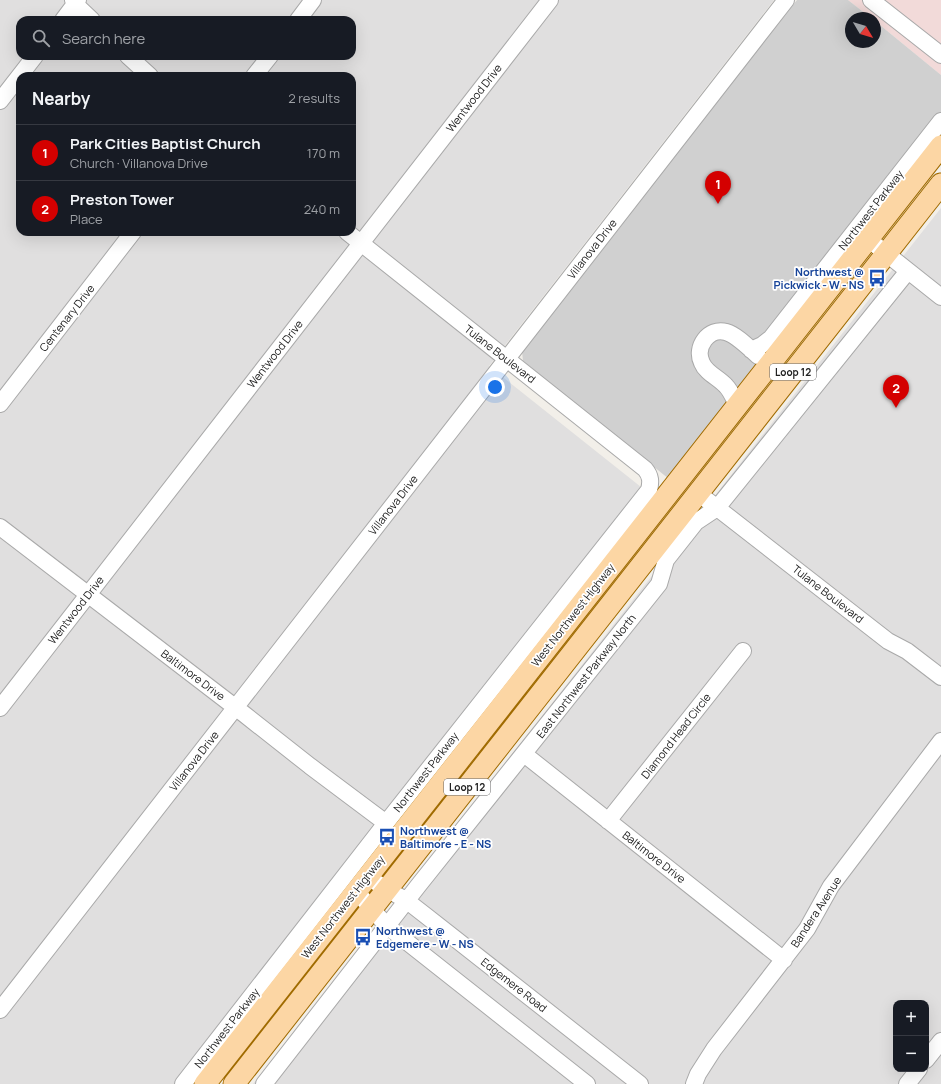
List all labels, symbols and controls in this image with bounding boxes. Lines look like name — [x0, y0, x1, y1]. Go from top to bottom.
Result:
north arrow — [845, 12, 881, 48]
search box — [16, 16, 356, 60]
icon: search — [30, 27, 52, 49]
text: Search here — [62, 28, 145, 49]
street label: Wentwood Drive — [442, 60, 505, 135]
text: Nearby — [32, 87, 90, 110]
text: 2 results — [288, 89, 340, 107]
text: Park Cities Baptist Church — [70, 133, 261, 154]
text: 1 — [42, 144, 48, 162]
text: 170 m — [307, 144, 340, 162]
text: Church · Villanova Drive — [70, 154, 208, 172]
street label: Northwest Parkway — [835, 166, 907, 253]
pin: 1 — [705, 171, 731, 204]
text: Preston Tower — [70, 189, 174, 210]
text: 2 — [41, 200, 49, 218]
text: 240 m — [304, 200, 340, 218]
text: Place — [70, 210, 103, 228]
street label: Villanova Drive — [563, 215, 620, 282]
place label: Northwest @ Pickwick - W - NS — [774, 264, 864, 292]
bus stop icon: Northwest @ Pickwick - W - NS — [867, 268, 887, 288]
street label: Centenary Drive — [36, 281, 98, 354]
street label: Wentwood Drive — [243, 316, 306, 391]
street label: Tulane Boulevard — [462, 321, 539, 386]
road number: Loop 12 — [770, 364, 816, 380]
pin: 2 — [883, 375, 909, 408]
your location — [485, 377, 505, 397]
street label: Villanova Drive — [364, 471, 421, 538]
street label: West Northwest Highway — [528, 560, 618, 669]
street label: Tulane Boulevard — [790, 561, 867, 626]
street label: Wentwood Drive — [44, 572, 107, 647]
street label: East Northwest Parkway North — [532, 611, 639, 741]
street label: Baltimore Drive — [158, 646, 229, 704]
street label: Diamond Head Circle — [637, 689, 714, 782]
street label: Villanova Drive — [165, 727, 222, 794]
street label: Northwest Parkway — [390, 728, 462, 815]
road number: Loop 12 — [444, 779, 490, 795]
place label: Northwest @ Baltimore - E - NS — [400, 823, 491, 851]
bus stop icon: Northwest @ Baltimore - E - NS — [377, 827, 397, 847]
street label: Baltimore Drive — [620, 827, 689, 886]
street label: West Northwest Highway — [298, 852, 388, 961]
street label: Bandera Avenue — [787, 873, 845, 950]
place label: Northwest @ Edgemere - W - NS — [376, 923, 474, 951]
bus stop icon: Northwest @ Edgemere - W - NS — [353, 927, 373, 947]
street label: Edgemere Road — [478, 954, 550, 1015]
street label: Northwest Parkway — [191, 984, 263, 1071]
map controls — [893, 1000, 929, 1072]
button: + — [893, 1000, 929, 1036]
button: − — [893, 1036, 929, 1072]

